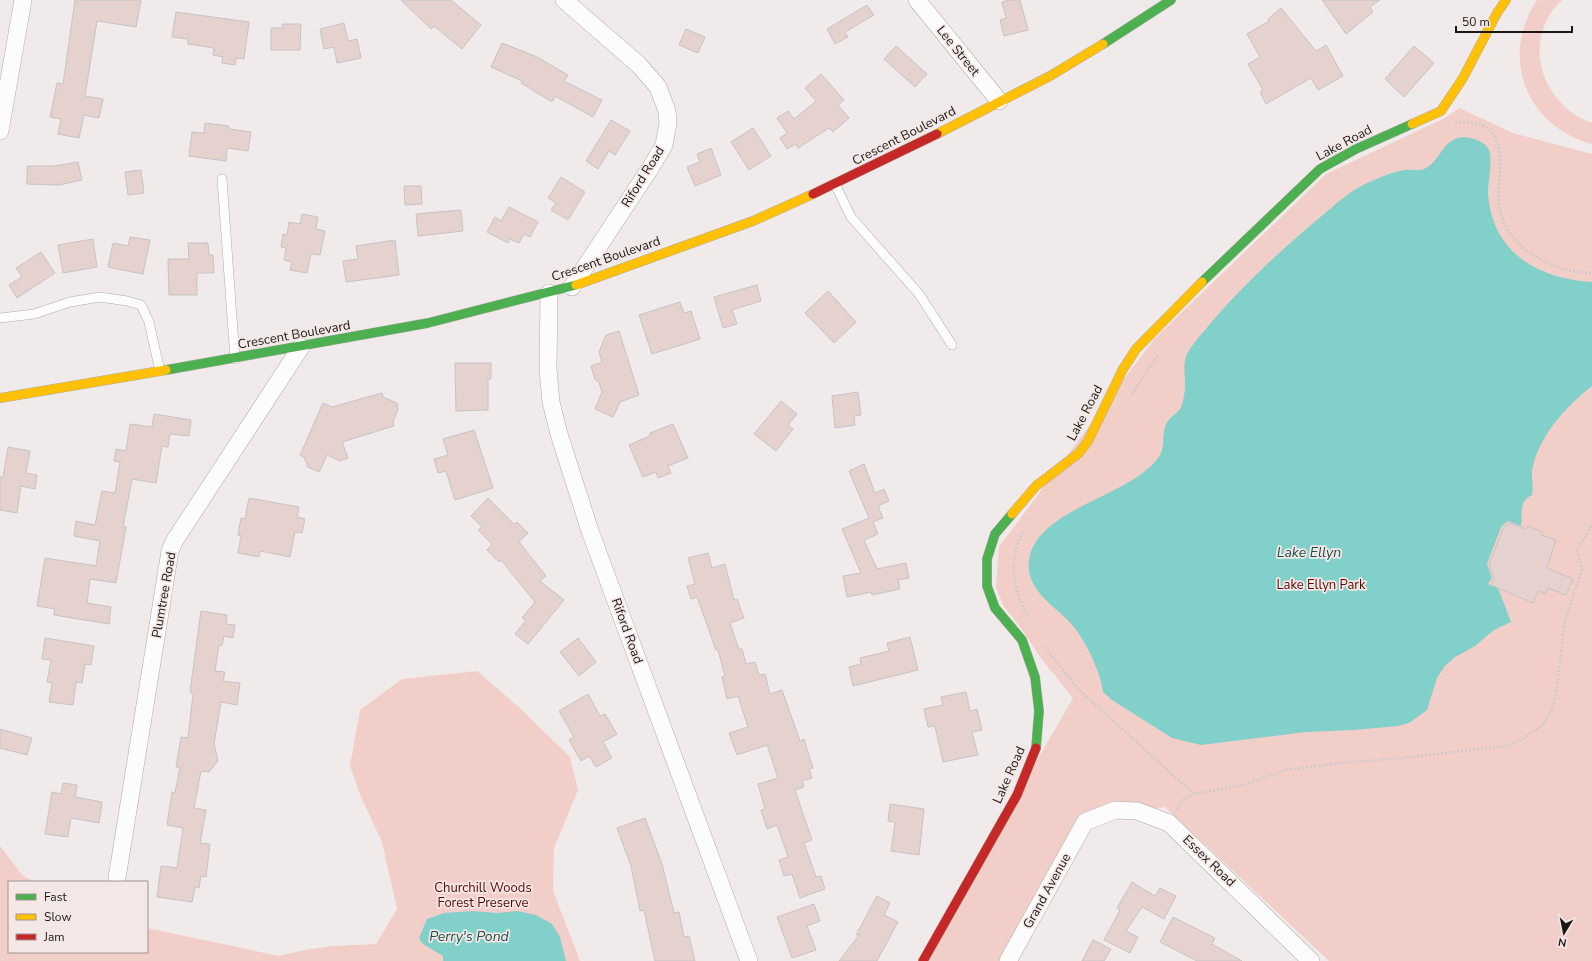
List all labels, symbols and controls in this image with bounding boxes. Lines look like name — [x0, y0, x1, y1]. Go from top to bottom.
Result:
scale bar — [1456, 8, 1572, 34]
text: 50 m — [1462, 14, 1490, 30]
street label: Lee Street — [932, 22, 984, 80]
street label: Crescent Boulevard — [849, 102, 959, 170]
street label: Lake Road — [1313, 121, 1375, 165]
street label: Riford Road — [617, 143, 669, 211]
street label: Crescent Boulevard — [549, 232, 663, 286]
street label: Crescent Boulevard — [236, 316, 352, 354]
street label: Lake Road — [1063, 382, 1107, 444]
water label: Lake Ellyn — [1277, 543, 1341, 562]
street label: Plumtree Road — [148, 551, 180, 639]
park label: Lake Ellyn Park — [1276, 576, 1366, 594]
street label: Riford Road — [607, 596, 647, 666]
street label: Lake Road — [988, 744, 1030, 806]
street label: Essex Road — [1179, 831, 1239, 891]
street label: Grand Avenue — [1019, 850, 1075, 932]
park label: Churchill Woods Forest Preserve — [434, 879, 532, 912]
legend — [8, 881, 148, 953]
text: Fast — [44, 889, 67, 905]
text: Slow — [44, 909, 72, 925]
north arrow — [1544, 913, 1584, 953]
water label: Perry's Pond — [429, 927, 510, 946]
text: Jam — [43, 929, 65, 945]
text: N — [1557, 934, 1568, 950]

